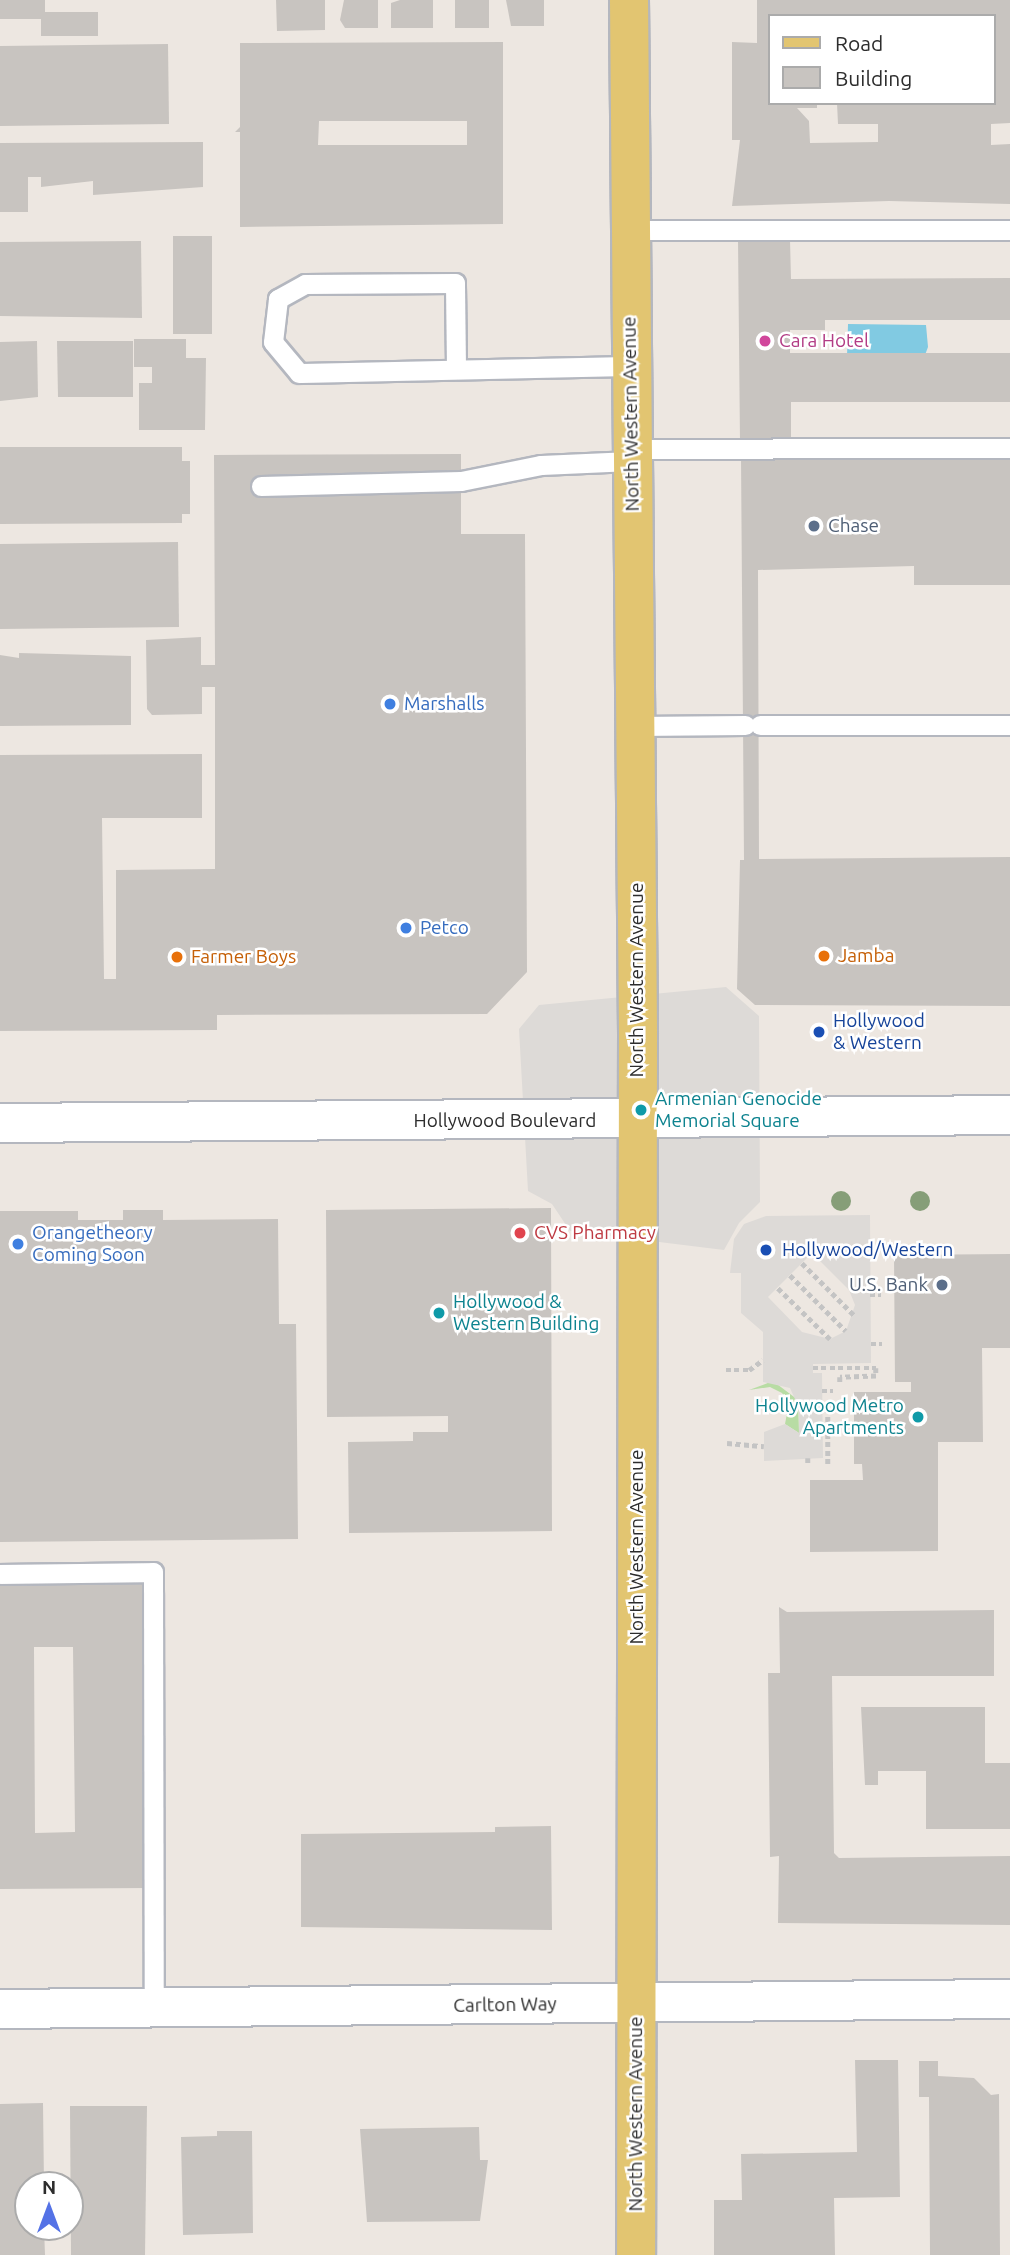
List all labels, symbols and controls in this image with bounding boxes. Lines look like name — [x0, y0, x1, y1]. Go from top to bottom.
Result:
legend — [768, 14, 996, 105]
text: Road — [835, 31, 883, 55]
text: Building — [835, 66, 912, 90]
street label: North Western Avenue — [618, 316, 644, 512]
place label: Cara Hotel — [779, 330, 869, 352]
marker: Cara Hotel — [757, 333, 773, 349]
place label: Chase — [828, 515, 879, 537]
marker: Chase — [806, 518, 822, 534]
place label: Marshalls — [404, 693, 485, 715]
marker: Marshalls — [382, 696, 398, 712]
street label: North Western Avenue — [626, 883, 648, 1077]
place label: Petco — [420, 917, 469, 939]
marker: Petco — [398, 920, 414, 936]
place label: Jamba — [838, 945, 894, 967]
place label: Farmer Boys — [191, 946, 296, 968]
marker: Jamba — [816, 948, 832, 964]
marker: Farmer Boys — [169, 949, 185, 965]
place label: Hollywood & Western — [833, 1010, 925, 1054]
marker: Hollywood & Western — [811, 1024, 827, 1040]
place label: Armenian Genocide Memorial Square — [655, 1088, 822, 1132]
marker: Armenian Genocide Memorial Square — [633, 1102, 649, 1118]
street label: Hollywood Boulevard — [414, 1110, 596, 1132]
place label: Orangetheory Coming Soon — [32, 1222, 153, 1266]
place label: CVS Pharmacy — [534, 1222, 656, 1244]
marker: CVS Pharmacy — [512, 1225, 528, 1241]
marker: Orangetheory Coming Soon — [10, 1236, 26, 1252]
place label: Hollywood/Western — [782, 1239, 953, 1261]
marker: Hollywood/Western — [756, 1240, 776, 1260]
place label: U.S. Bank — [849, 1274, 928, 1296]
marker: U.S. Bank — [934, 1277, 950, 1293]
place label: Hollywood & Western Building — [453, 1291, 599, 1335]
marker: Hollywood & Western Building — [431, 1305, 447, 1321]
place label: Hollywood Metro Apartments — [755, 1395, 904, 1439]
marker: Hollywood Metro Apartments — [910, 1409, 926, 1425]
street label: North Western Avenue — [626, 1450, 648, 1644]
street label: Carlton Way — [453, 1993, 557, 2017]
street label: North Western Avenue — [625, 2017, 647, 2211]
north arrow — [14, 2171, 84, 2241]
text: N — [42, 2176, 56, 2198]

